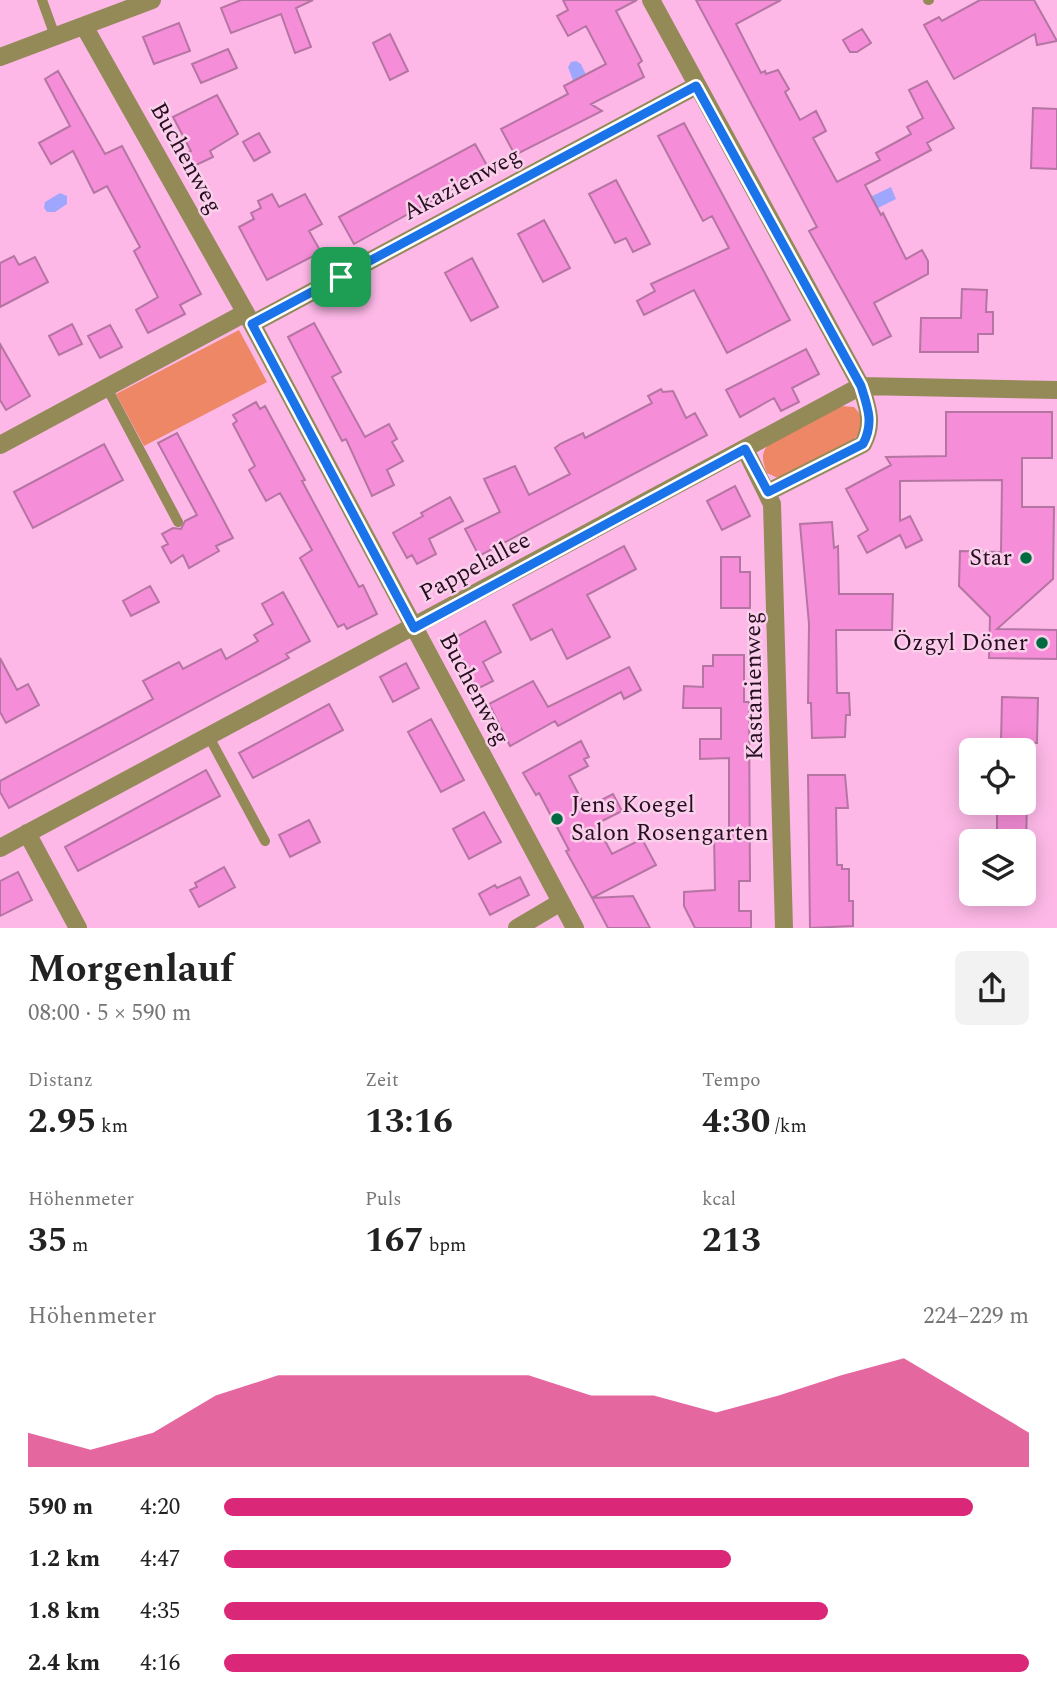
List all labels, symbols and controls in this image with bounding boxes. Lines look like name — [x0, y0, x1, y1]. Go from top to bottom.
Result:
street label: Buchenweg — [140, 96, 232, 220]
street label: Akazienweg — [396, 138, 528, 230]
pin — [311, 247, 371, 307]
icon: arrive — [322, 258, 360, 296]
street label: Pappelallee — [413, 523, 537, 611]
place label: Star — [969, 540, 1012, 576]
marker: Star — [1018, 550, 1034, 566]
street label: Kastanienweg — [735, 612, 773, 760]
place label: Özgyl Döner — [893, 625, 1028, 661]
street label: Buchenweg — [429, 626, 519, 752]
marker: Özgyl Döner — [1034, 635, 1050, 651]
map controls — [959, 738, 1036, 906]
button: locate — [959, 738, 1036, 815]
place label: Jens Koegel Salon Rosengarten — [571, 787, 769, 851]
marker: Jens Koegel Salon Rosengarten — [549, 811, 565, 827]
button: layers — [959, 829, 1036, 906]
text: Morgenlauf — [28, 941, 234, 999]
button: share — [955, 951, 1029, 1025]
text: 08:00 · 5 × 590 m — [28, 996, 192, 1031]
text: Distanz — [28, 1066, 93, 1095]
text: Zeit — [365, 1066, 399, 1095]
text: Tempo — [702, 1066, 761, 1095]
text: 2.95 — [28, 1095, 96, 1148]
text: 13:16 — [365, 1095, 453, 1148]
text: 4:30 — [702, 1095, 770, 1148]
text: km — [96, 1112, 128, 1141]
text: /km — [770, 1112, 807, 1141]
text: Höhenmeter — [28, 1185, 134, 1214]
text: Puls — [365, 1185, 402, 1214]
text: kcal — [702, 1185, 736, 1214]
text: 35 — [28, 1214, 67, 1267]
text: 167 — [365, 1214, 424, 1267]
text: 213 — [702, 1214, 761, 1267]
text: m — [67, 1231, 88, 1260]
text: bpm — [424, 1231, 466, 1260]
text: Höhenmeter — [28, 1299, 156, 1334]
text: 224–229 m — [923, 1299, 1029, 1334]
text: 590 m — [28, 1490, 93, 1525]
text: 4:20 — [140, 1490, 180, 1525]
text: 1.2 km — [28, 1542, 100, 1577]
text: 4:47 — [140, 1542, 180, 1577]
text: 1.8 km — [28, 1594, 100, 1629]
text: 4:35 — [140, 1594, 180, 1629]
text: 2.4 km — [28, 1646, 100, 1681]
text: 4:16 — [140, 1646, 180, 1681]

